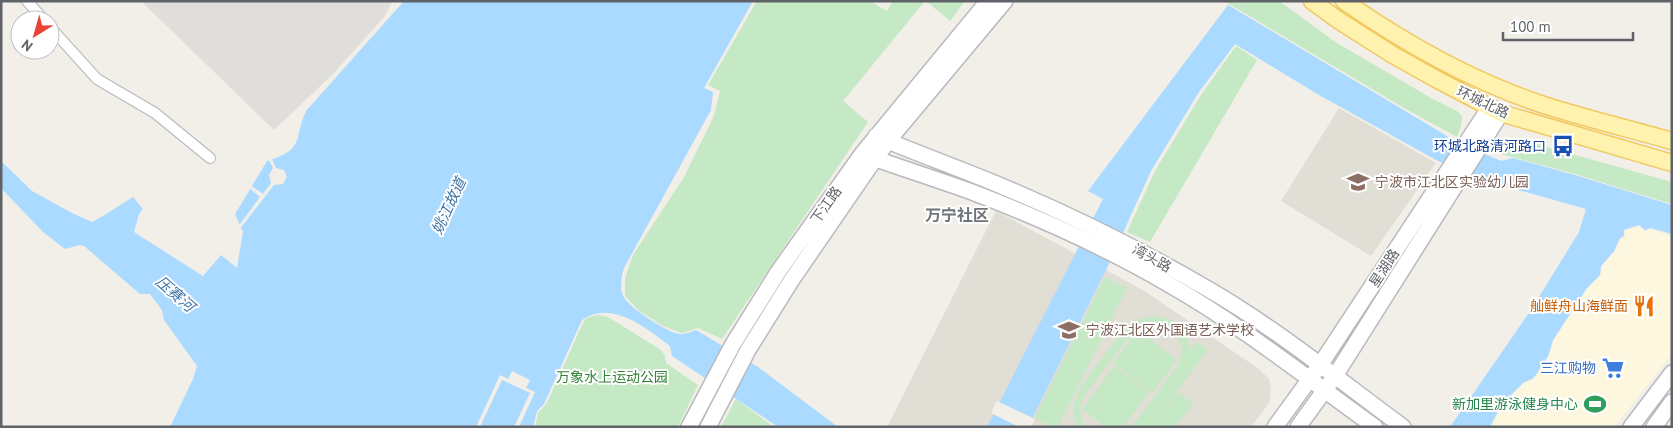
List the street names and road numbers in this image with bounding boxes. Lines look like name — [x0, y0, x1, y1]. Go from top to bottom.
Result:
street label: 环城北路 — [1454, 82, 1512, 122]
street label: 下江路 — [807, 183, 845, 227]
street label: 湾头路 — [1129, 240, 1175, 276]
street label: 星湖路 — [1365, 245, 1403, 291]

